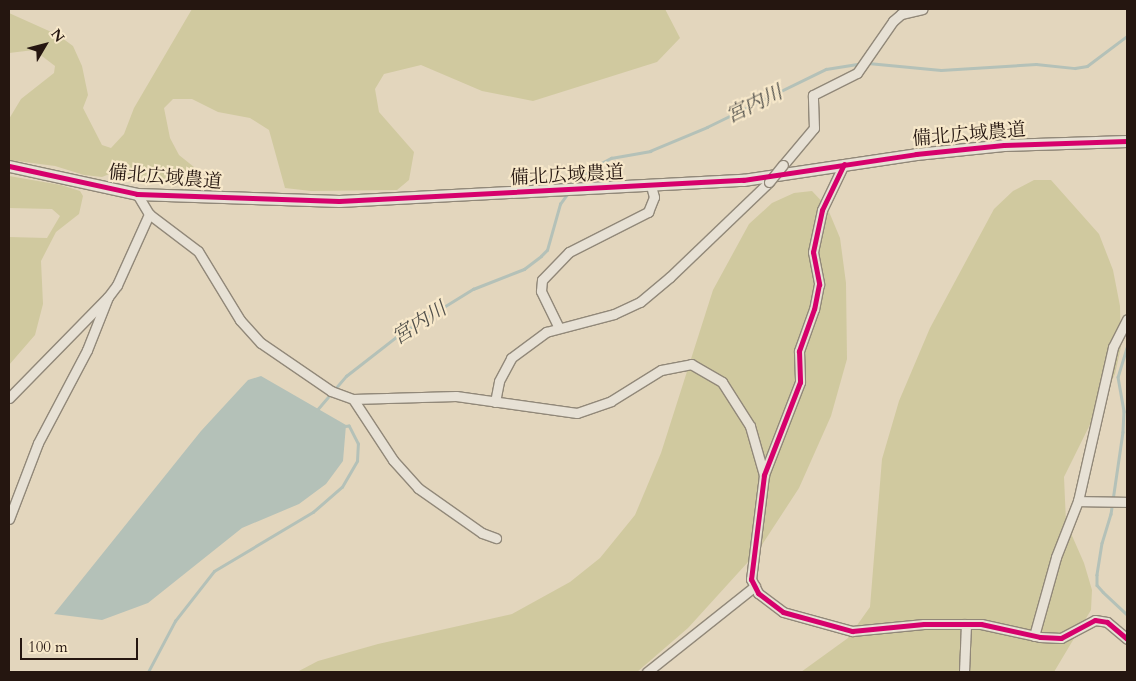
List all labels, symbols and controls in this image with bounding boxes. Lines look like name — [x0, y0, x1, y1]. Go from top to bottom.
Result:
north arrow — [20, 20, 70, 70]
text: N — [46, 25, 69, 46]
water label: 宮内川 — [722, 80, 786, 128]
street label: 備北広域農道 — [911, 119, 1027, 151]
street label: 備北広域農道 — [107, 162, 223, 194]
street label: 備北広域農道 — [509, 162, 625, 190]
water label: 宮内川 — [387, 297, 451, 349]
scale bar — [22, 628, 140, 660]
text: 100 m — [28, 637, 68, 657]

